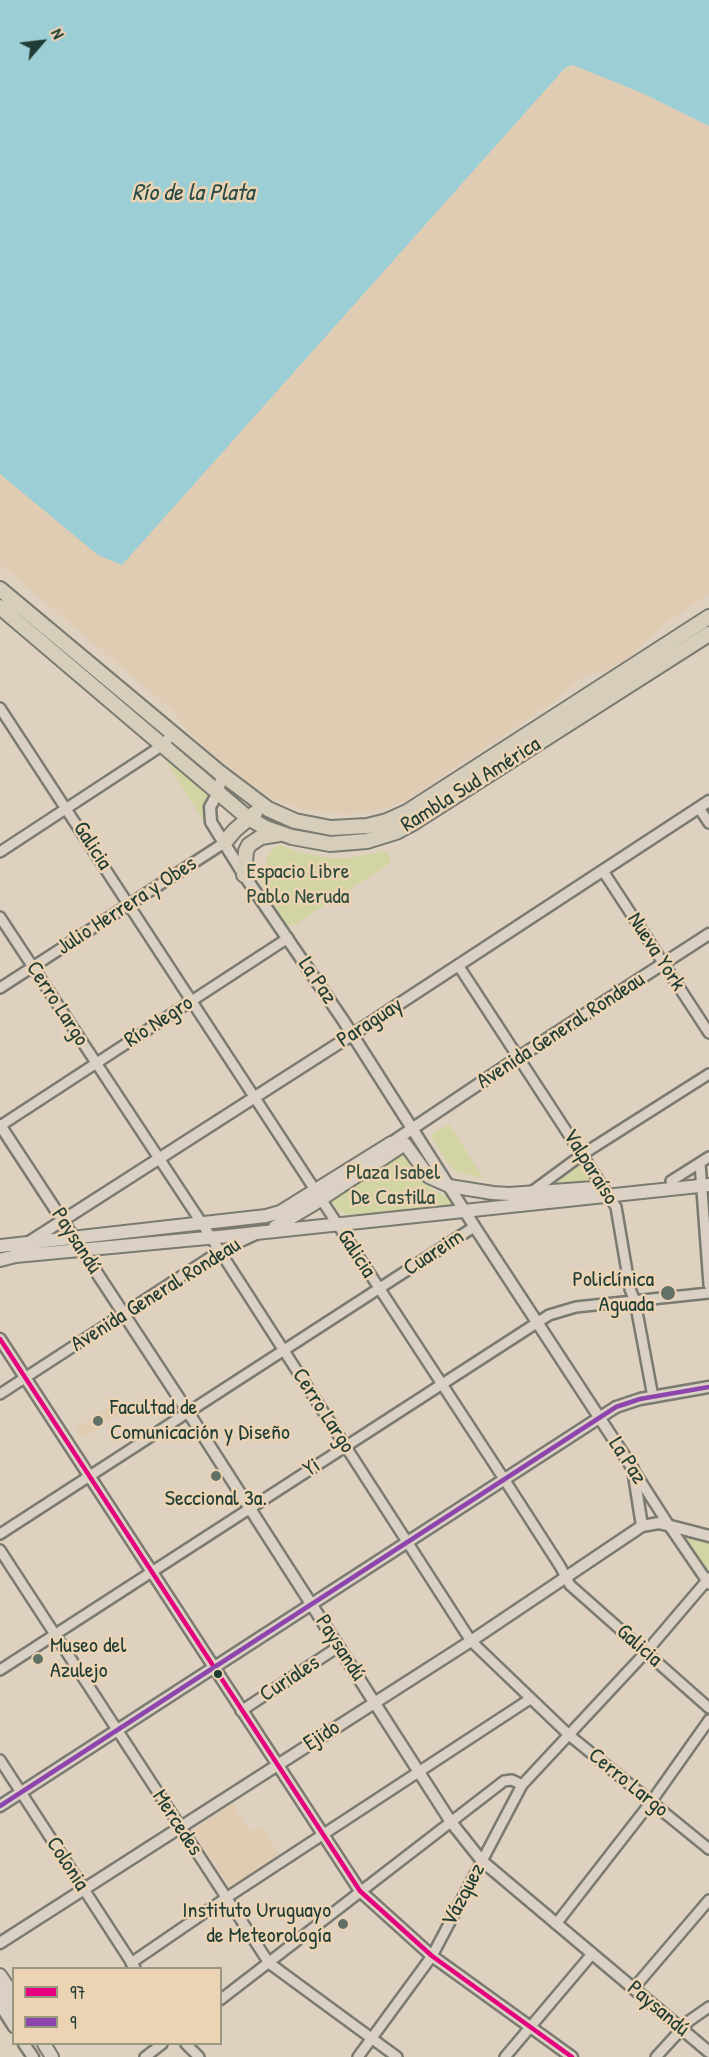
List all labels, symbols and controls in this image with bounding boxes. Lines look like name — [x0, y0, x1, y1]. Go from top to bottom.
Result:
north arrow — [12, 12, 72, 72]
text: N — [46, 25, 70, 42]
water label: Río de la Plata — [132, 180, 254, 208]
street label: Rambla Sud América — [396, 731, 546, 839]
street label: Galicia — [67, 817, 117, 875]
street label: Julio Herrera y Obes — [52, 851, 202, 961]
park label: Espacio Libre Pablo Neruda — [246, 859, 350, 910]
street label: Nueva York — [621, 908, 691, 996]
street label: La Paz — [292, 953, 342, 1009]
street label: Cerro Largo — [20, 957, 94, 1051]
street label: Avenida General Rondeau — [472, 967, 650, 1095]
street label: Río Negro — [120, 990, 198, 1054]
street label: Paraguay — [332, 992, 408, 1054]
street label: Valparaíso — [556, 1124, 624, 1210]
park label: Plaza Isabel De Castilla — [346, 1160, 440, 1212]
street label: Paysandú — [45, 1203, 107, 1279]
street label: Cuareim — [399, 1224, 469, 1282]
street label: Galicia — [331, 1225, 381, 1283]
street label: Avenida General Rondeau — [66, 1232, 246, 1358]
place label: Policlínica Aguada — [572, 1267, 654, 1318]
marker: Policlínica Aguada — [659, 1284, 677, 1302]
street label: Cerro Largo — [286, 1364, 360, 1458]
place label: Facultad de Comunicación y Diseño — [110, 1395, 290, 1446]
marker: Facultad de Comunicación y Diseño — [91, 1414, 105, 1428]
street label: La Paz — [602, 1433, 652, 1489]
street label: Yi — [299, 1453, 325, 1483]
marker: Seccional 3a. — [209, 1469, 223, 1483]
place label: Seccional 3a. — [165, 1486, 267, 1512]
street label: Paysandú — [309, 1610, 371, 1686]
street label: Galicia — [611, 1619, 667, 1673]
place label: Museo del Azulejo — [50, 1633, 126, 1684]
street label: Curiales — [255, 1650, 325, 1708]
marker: Museo del Azulejo — [31, 1652, 45, 1666]
unlabelled marker — [212, 1668, 224, 1680]
street label: Ejido — [299, 1715, 345, 1757]
street label: Cerro Largo — [583, 1743, 673, 1823]
street label: Mercedes — [146, 1785, 208, 1861]
street label: Colonia — [40, 1832, 94, 1896]
street label: Vázquez — [436, 1859, 492, 1931]
place label: Instituto Uruguayo de Meteorología — [182, 1898, 331, 1950]
marker: Instituto Uruguayo de Meteorología — [336, 1917, 350, 1931]
legend — [12, 1967, 222, 2045]
street label: Paysandú — [622, 1975, 694, 2043]
text: 97 — [70, 1980, 86, 2005]
text: 9 — [70, 2010, 77, 2035]

